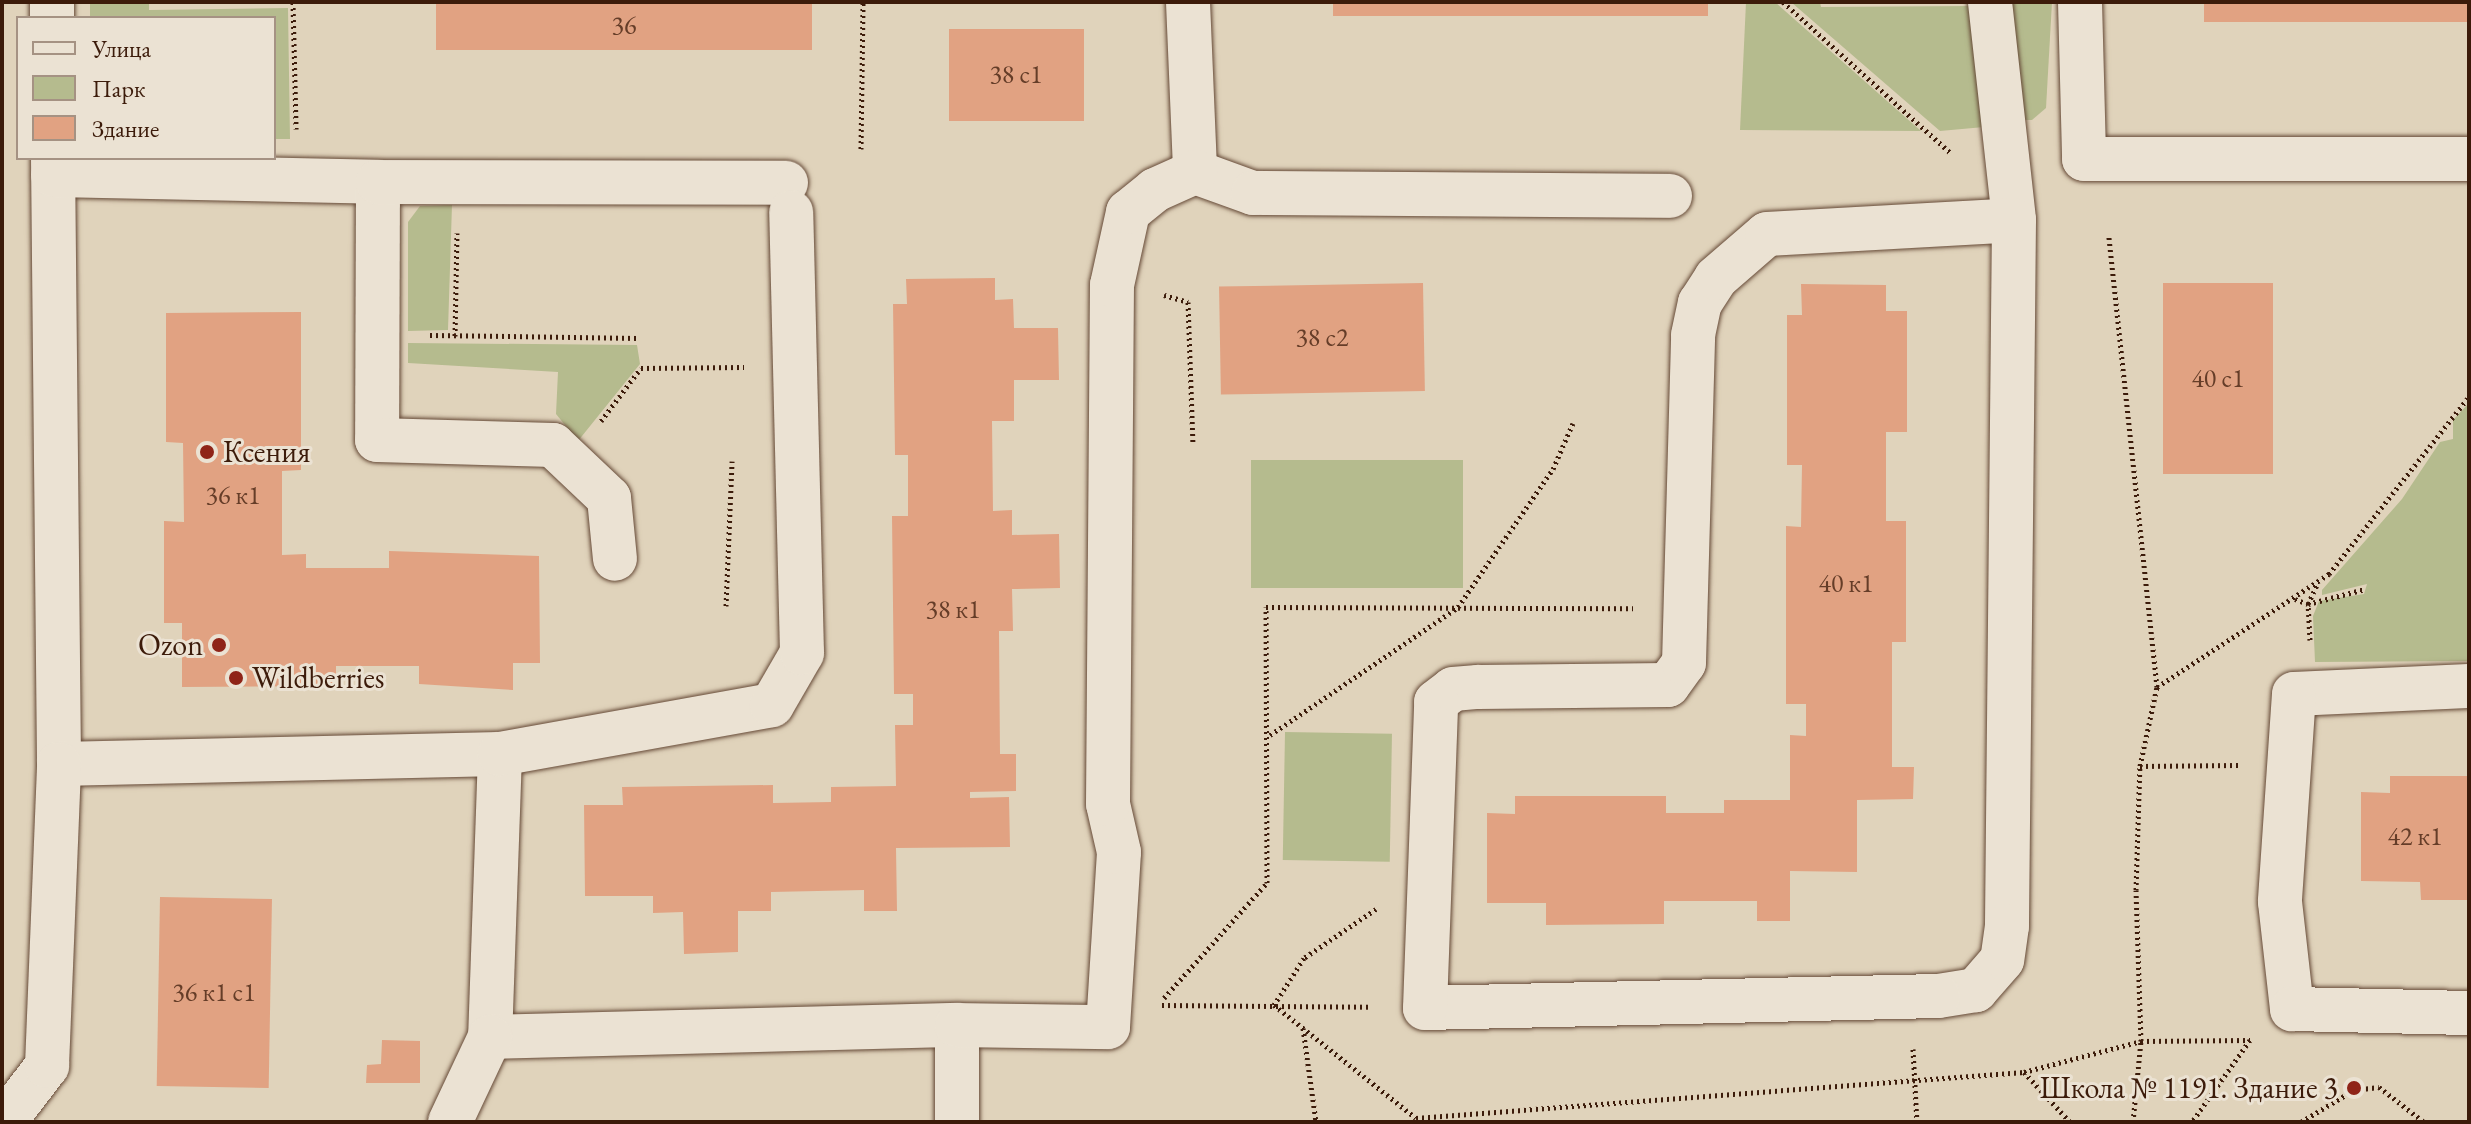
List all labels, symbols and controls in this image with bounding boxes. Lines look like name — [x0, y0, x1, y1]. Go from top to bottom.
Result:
house number: 36 — [612, 10, 636, 42]
legend — [16, 16, 276, 160]
text: Улица — [92, 33, 151, 64]
house number: 38 с1 — [989, 59, 1043, 91]
text: Парк — [92, 73, 145, 104]
text: Здание — [92, 113, 159, 144]
house number: 38 с2 — [1295, 322, 1349, 354]
house number: 40 с1 — [2191, 363, 2245, 395]
place label: Ксения — [223, 434, 310, 470]
marker: Ксения — [198, 443, 216, 461]
house number: 36 к1 — [205, 480, 261, 512]
house number: 40 к1 — [1818, 568, 1874, 600]
house number: 38 к1 — [925, 594, 981, 626]
place label: Ozon — [138, 627, 203, 663]
marker: Ozon — [210, 636, 228, 654]
place label: Wildberries — [252, 660, 385, 696]
marker: Wildberries — [227, 669, 245, 687]
house number: 42 к1 — [2387, 821, 2443, 853]
house number: 36 к1 с1 — [172, 977, 256, 1009]
place label: Школа № 1191. Здание 3 — [2040, 1070, 2338, 1106]
marker: Школа № 1191. Здание 3 — [2345, 1079, 2363, 1097]

